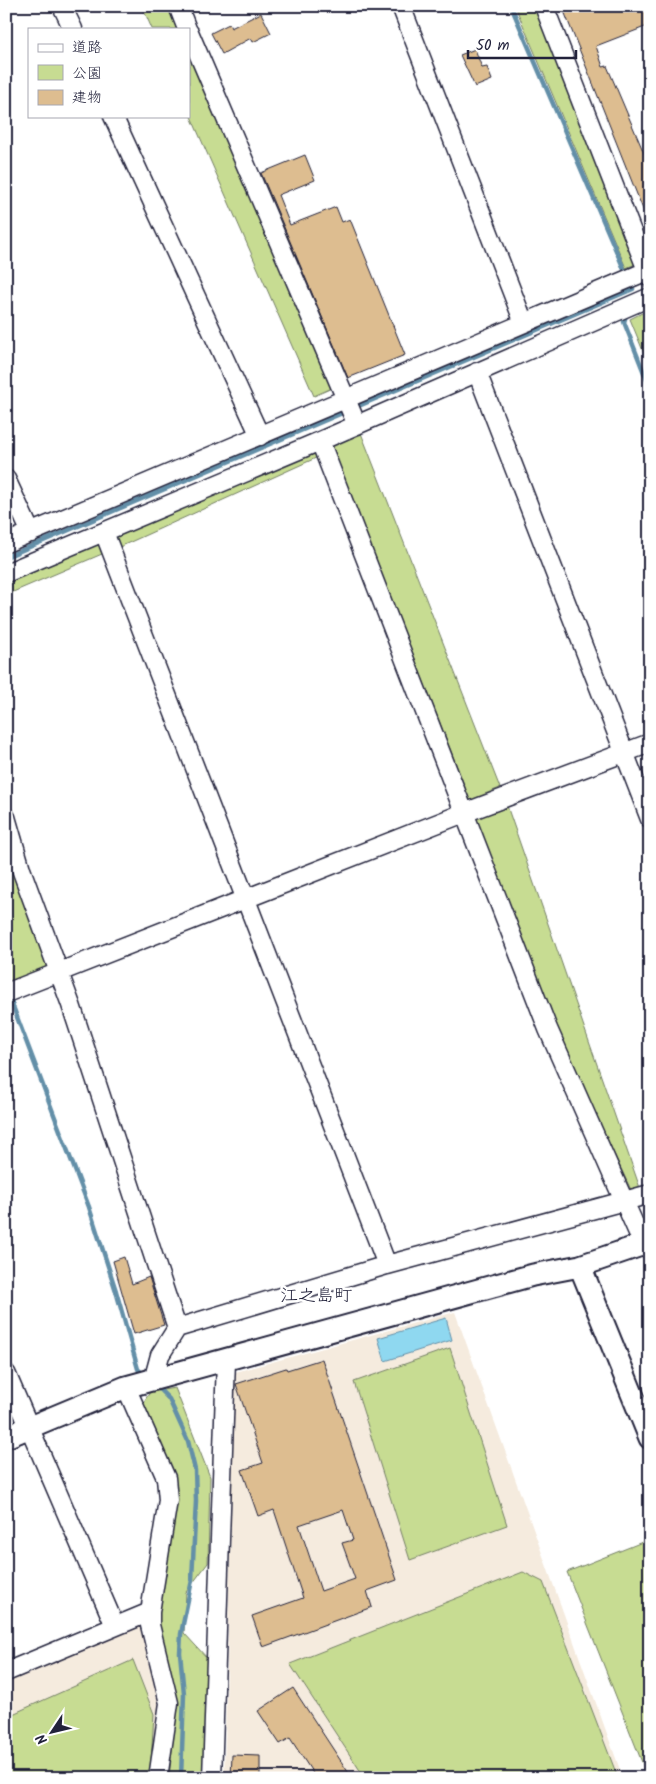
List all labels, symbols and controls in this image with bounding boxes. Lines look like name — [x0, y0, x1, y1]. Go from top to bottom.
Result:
legend — [28, 28, 190, 118]
scale bar — [468, 28, 576, 60]
text: 50 m — [476, 34, 510, 58]
text: 道路 — [72, 36, 102, 60]
text: 公園 — [72, 62, 102, 86]
text: 建物 — [72, 86, 102, 110]
district label: 江之島町 — [280, 1282, 352, 1311]
north arrow — [28, 1706, 78, 1756]
text: N — [31, 1729, 54, 1749]

